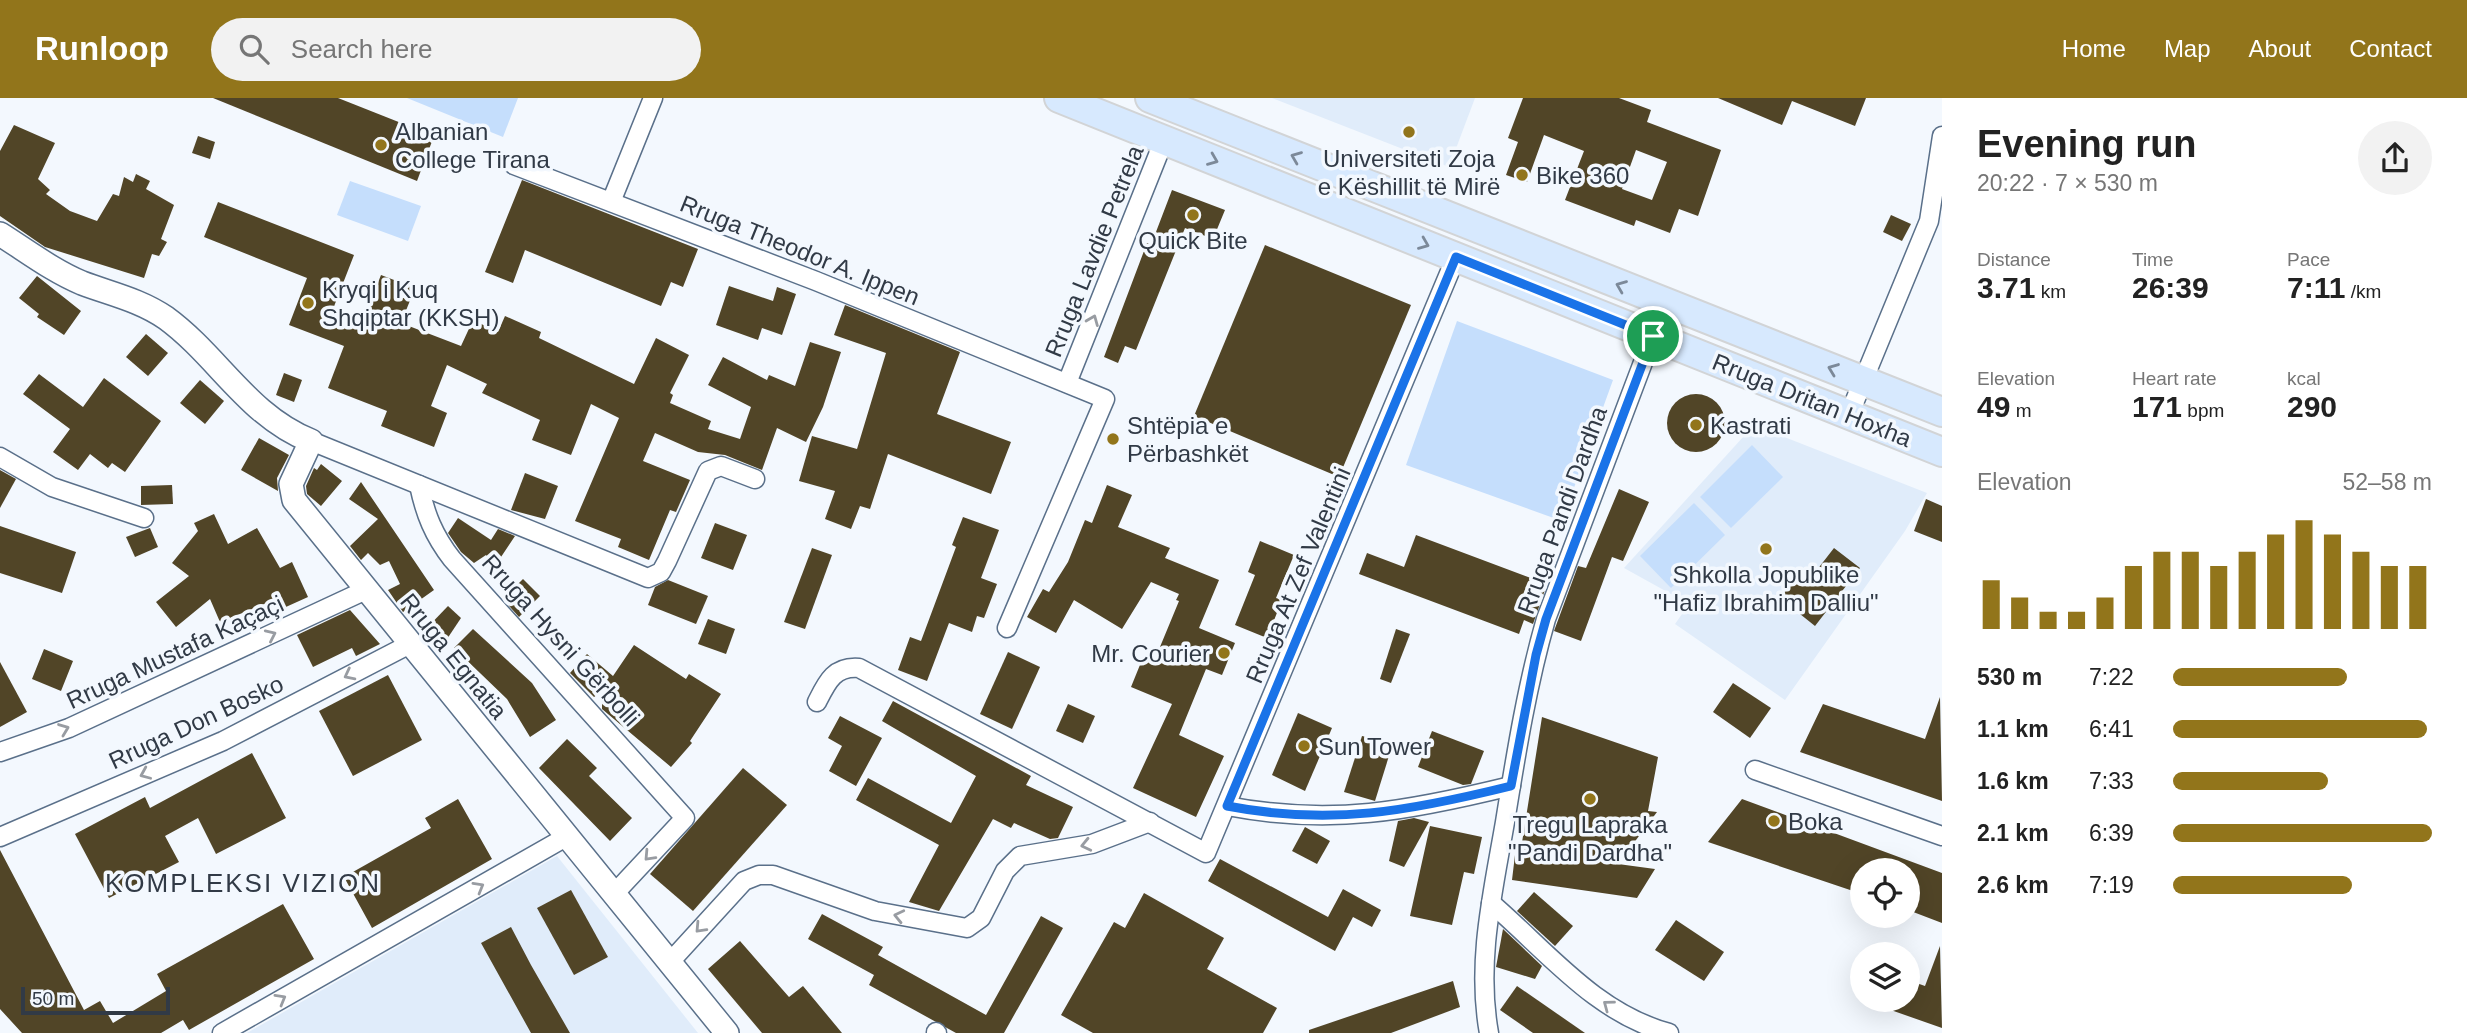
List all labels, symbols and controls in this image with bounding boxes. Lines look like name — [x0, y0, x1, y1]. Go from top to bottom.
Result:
search box — [211, 18, 701, 81]
text: Runloop — [35, 30, 169, 67]
icon: search — [235, 30, 273, 68]
text: Search here — [291, 34, 432, 64]
text: Home — [2062, 35, 2126, 62]
text: Map — [2164, 35, 2211, 62]
text: About — [2249, 35, 2311, 62]
text: Contact — [2349, 35, 2432, 62]
place label: Albanian College Tirana — [395, 118, 550, 173]
button: share — [2358, 121, 2432, 195]
text: Evening run — [1977, 123, 2197, 165]
marker: Universiteti Zoja e Këshillit të Mirë — [1401, 124, 1417, 140]
marker: Albanian College Tirana — [373, 137, 389, 153]
street label: Rruga Lavdie Petrela — [1039, 141, 1149, 361]
place label: Universiteti Zoja e Këshillit të Mirë — [1318, 145, 1500, 200]
one-way arrow — [1206, 151, 1218, 165]
one-way arrow — [1291, 151, 1303, 165]
place label: Bike 360 — [1536, 162, 1629, 189]
marker: Bike 360 — [1514, 167, 1530, 183]
text: 20:22 · 7 × 530 m — [1977, 170, 2158, 196]
street label: Rruga Theodor A. Ippen — [676, 190, 924, 310]
marker: Quick Bite — [1185, 207, 1201, 223]
place label: Quick Bite — [1138, 227, 1248, 254]
one-way arrow — [1418, 236, 1430, 250]
text: Distance — [1977, 249, 2051, 270]
text: Time — [2132, 249, 2174, 270]
text: Pace — [2287, 249, 2330, 270]
text: 3.71 — [1977, 271, 2035, 304]
text: 26:39 — [2132, 271, 2209, 304]
text: 7:11 — [2287, 271, 2345, 304]
place label: Kryqi i Kuq Shqiptar (KKSH) — [322, 276, 499, 331]
one-way arrow — [1616, 280, 1628, 294]
text: km — [2035, 281, 2066, 302]
text: /km — [2345, 281, 2381, 302]
marker: Kryqi i Kuq Shqiptar (KKSH) — [300, 295, 316, 311]
pin — [1623, 306, 1683, 366]
one-way arrow — [1084, 314, 1098, 326]
icon: arrive — [1634, 317, 1672, 355]
street label: Rruga Dritan Hoxha — [1709, 348, 1916, 452]
one-way arrow — [1828, 364, 1840, 378]
text: Elevation — [1977, 368, 2055, 389]
text: Heart rate — [2132, 368, 2216, 389]
text: kcal — [2287, 368, 2321, 389]
text: 49 — [1977, 390, 2010, 423]
text: 171 — [2132, 390, 2182, 423]
text: 290 — [2287, 390, 2337, 423]
text: m — [2010, 400, 2031, 421]
text: bpm — [2182, 400, 2224, 421]
street label: Rruga Pandi Dardha — [1512, 402, 1612, 617]
place label: Shtëpia e Përbashkët — [1127, 412, 1249, 467]
place label: Kastrati — [1710, 412, 1791, 439]
marker: Kastrati — [1688, 417, 1704, 433]
marker: Shtëpia e Përbashkët — [1105, 431, 1121, 447]
street label: Rruga At Zef Valentini — [1240, 463, 1356, 687]
text: Elevation — [1977, 469, 2072, 495]
text: 52–58 m — [2342, 469, 2432, 495]
marker: Shkolla Jopublike "Hafiz Ibrahim Dalliu" — [1758, 541, 1774, 557]
street label: Rruga Hysni Gërbolli — [477, 549, 645, 731]
place label: Shkolla Jopublike "Hafiz Ibrahim Dalliu" — [1653, 561, 1879, 616]
street label: Rruga Egnatia — [395, 588, 513, 725]
street label: Rruga Mustafa Kaçaçi — [62, 590, 288, 714]
one-way arrow — [264, 629, 276, 643]
place label: Mr. Courier — [1091, 640, 1210, 667]
marker: Mr. Courier — [1216, 645, 1232, 661]
text: 530 m — [1977, 664, 2042, 690]
text: 7:22 — [2089, 664, 2134, 690]
one-way arrow — [344, 667, 357, 680]
street label: Rruga Don Bosko — [104, 670, 288, 774]
text: 1.1 km — [1977, 716, 2049, 742]
text: 6:41 — [2089, 716, 2134, 742]
one-way arrow — [58, 724, 70, 738]
place label: Sun Tower — [1318, 733, 1431, 760]
marker: Sun Tower — [1296, 738, 1312, 754]
one-way arrow — [140, 766, 152, 780]
text: 1.6 km — [1977, 768, 2049, 794]
text: 7:33 — [2089, 768, 2134, 794]
marker: Tregu Lapraka "Pandi Dardha" — [1582, 791, 1598, 807]
place label: Boka — [1788, 808, 1843, 835]
place label: Tregu Lapraka "Pandi Dardha" — [1508, 811, 1672, 866]
marker: Boka — [1766, 813, 1782, 829]
text: 2.1 km — [1977, 820, 2049, 846]
text: 6:39 — [2089, 820, 2134, 846]
one-way arrow — [1080, 836, 1092, 851]
one-way arrow — [645, 848, 658, 861]
map controls — [1850, 858, 1920, 1012]
button: locate — [1850, 858, 1920, 928]
district label: KOMPLEKSI VIZION — [105, 868, 381, 898]
text: 2.6 km — [1977, 872, 2049, 898]
text: 7:19 — [2089, 872, 2134, 898]
one-way arrow — [472, 882, 485, 895]
one-way arrow — [893, 910, 905, 924]
one-way arrow — [695, 920, 708, 933]
button: layers — [1850, 942, 1920, 1012]
scale bar — [21, 984, 170, 1016]
text: 50 m — [32, 988, 74, 1009]
one-way arrow — [274, 994, 287, 1007]
one-way arrow — [1603, 1000, 1615, 1013]

